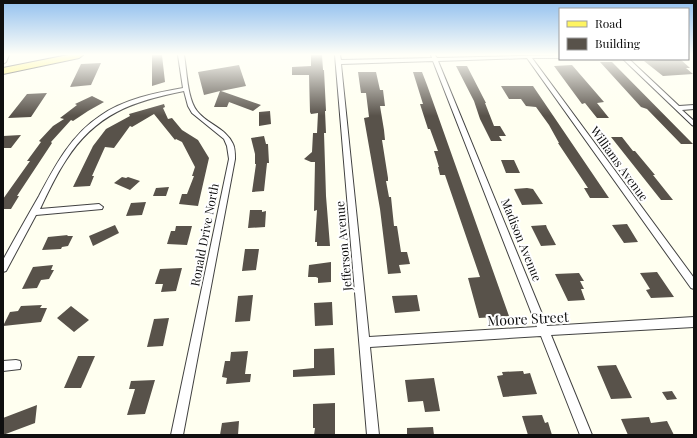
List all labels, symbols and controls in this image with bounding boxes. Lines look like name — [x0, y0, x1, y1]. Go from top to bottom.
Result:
legend — [559, 8, 689, 60]
text: Road — [595, 15, 622, 31]
text: Building — [595, 35, 641, 51]
street label: Williams Avenue — [587, 122, 652, 204]
street label: Ronald Drive North — [186, 182, 222, 288]
street label: Madison Avenue — [498, 196, 546, 283]
street label: Jefferson Avenue — [331, 201, 355, 293]
street label: Moore Street — [487, 307, 570, 330]

